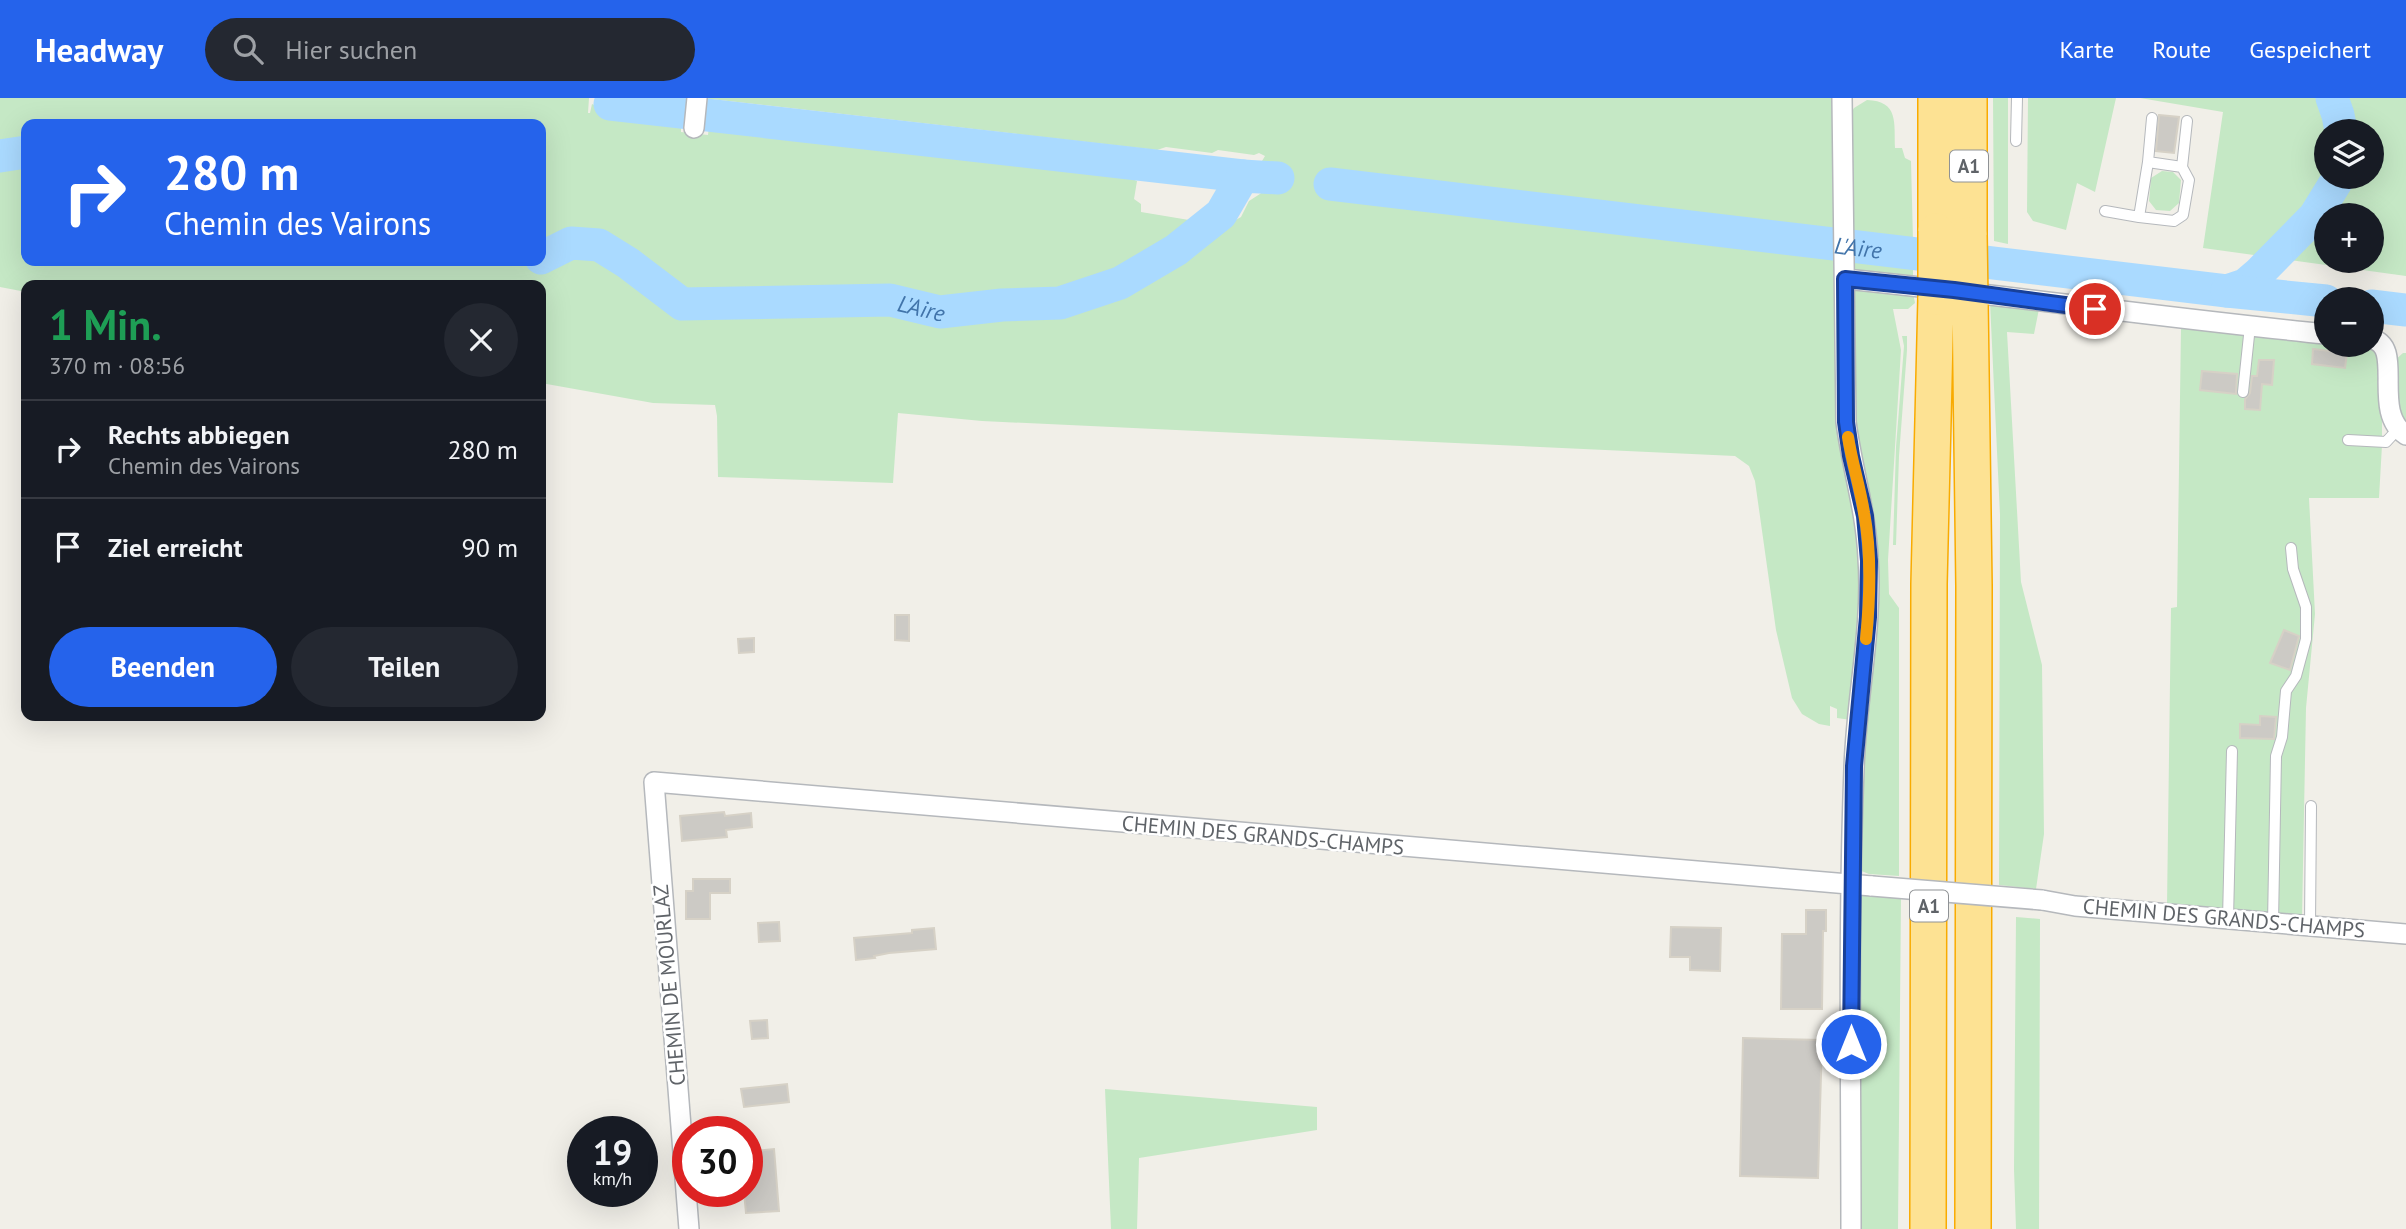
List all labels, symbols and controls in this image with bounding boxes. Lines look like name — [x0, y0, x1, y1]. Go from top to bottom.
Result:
search box — [205, 18, 695, 81]
text: Headway — [35, 28, 163, 71]
icon: search — [229, 30, 267, 68]
text: Hier suchen — [285, 33, 417, 66]
text: Karte — [2059, 34, 2114, 65]
text: Route — [2152, 34, 2211, 65]
text: Gespeichert — [2249, 34, 2371, 65]
map controls — [2314, 119, 2384, 357]
button: layers — [2314, 119, 2384, 189]
text: 280 m — [164, 140, 299, 204]
icon: right — [49, 147, 140, 238]
road number: A1 — [1950, 150, 1988, 181]
text: Chemin des Vairons — [164, 202, 431, 244]
button: + — [2314, 203, 2384, 273]
water label: L'Aire — [1833, 230, 1884, 264]
pin — [2065, 279, 2125, 339]
button: − — [2314, 287, 2384, 357]
water label: L'Aire — [895, 288, 948, 327]
icon: arrive — [2076, 290, 2114, 328]
text: 1 Min. — [49, 297, 162, 352]
button: close — [444, 303, 518, 377]
text: 370 m · 08:56 — [49, 351, 185, 380]
text: Rechts abbiegen — [108, 418, 290, 451]
icon: right — [49, 430, 87, 468]
text: 280 m — [447, 433, 518, 466]
text: Chemin des Vairons — [108, 451, 300, 480]
icon: arrive — [49, 528, 87, 566]
text: Ziel erreicht — [108, 531, 243, 564]
text: 90 m — [462, 531, 518, 564]
button: Beenden — [49, 627, 277, 707]
button: Teilen — [291, 627, 518, 707]
street label: CHEMIN DES GRANDS-CHAMPS — [1121, 809, 1405, 861]
street label: CHEMIN DE MOURLAZ — [647, 883, 691, 1087]
road number: A1 — [1910, 890, 1948, 922]
street label: CHEMIN DES GRANDS-CHAMPS — [2082, 892, 2366, 944]
position arrow — [1814, 1007, 1888, 1081]
speed limit sign: 30 — [672, 1116, 763, 1207]
text: 19 — [593, 1129, 632, 1175]
text: km/h — [593, 1167, 632, 1190]

